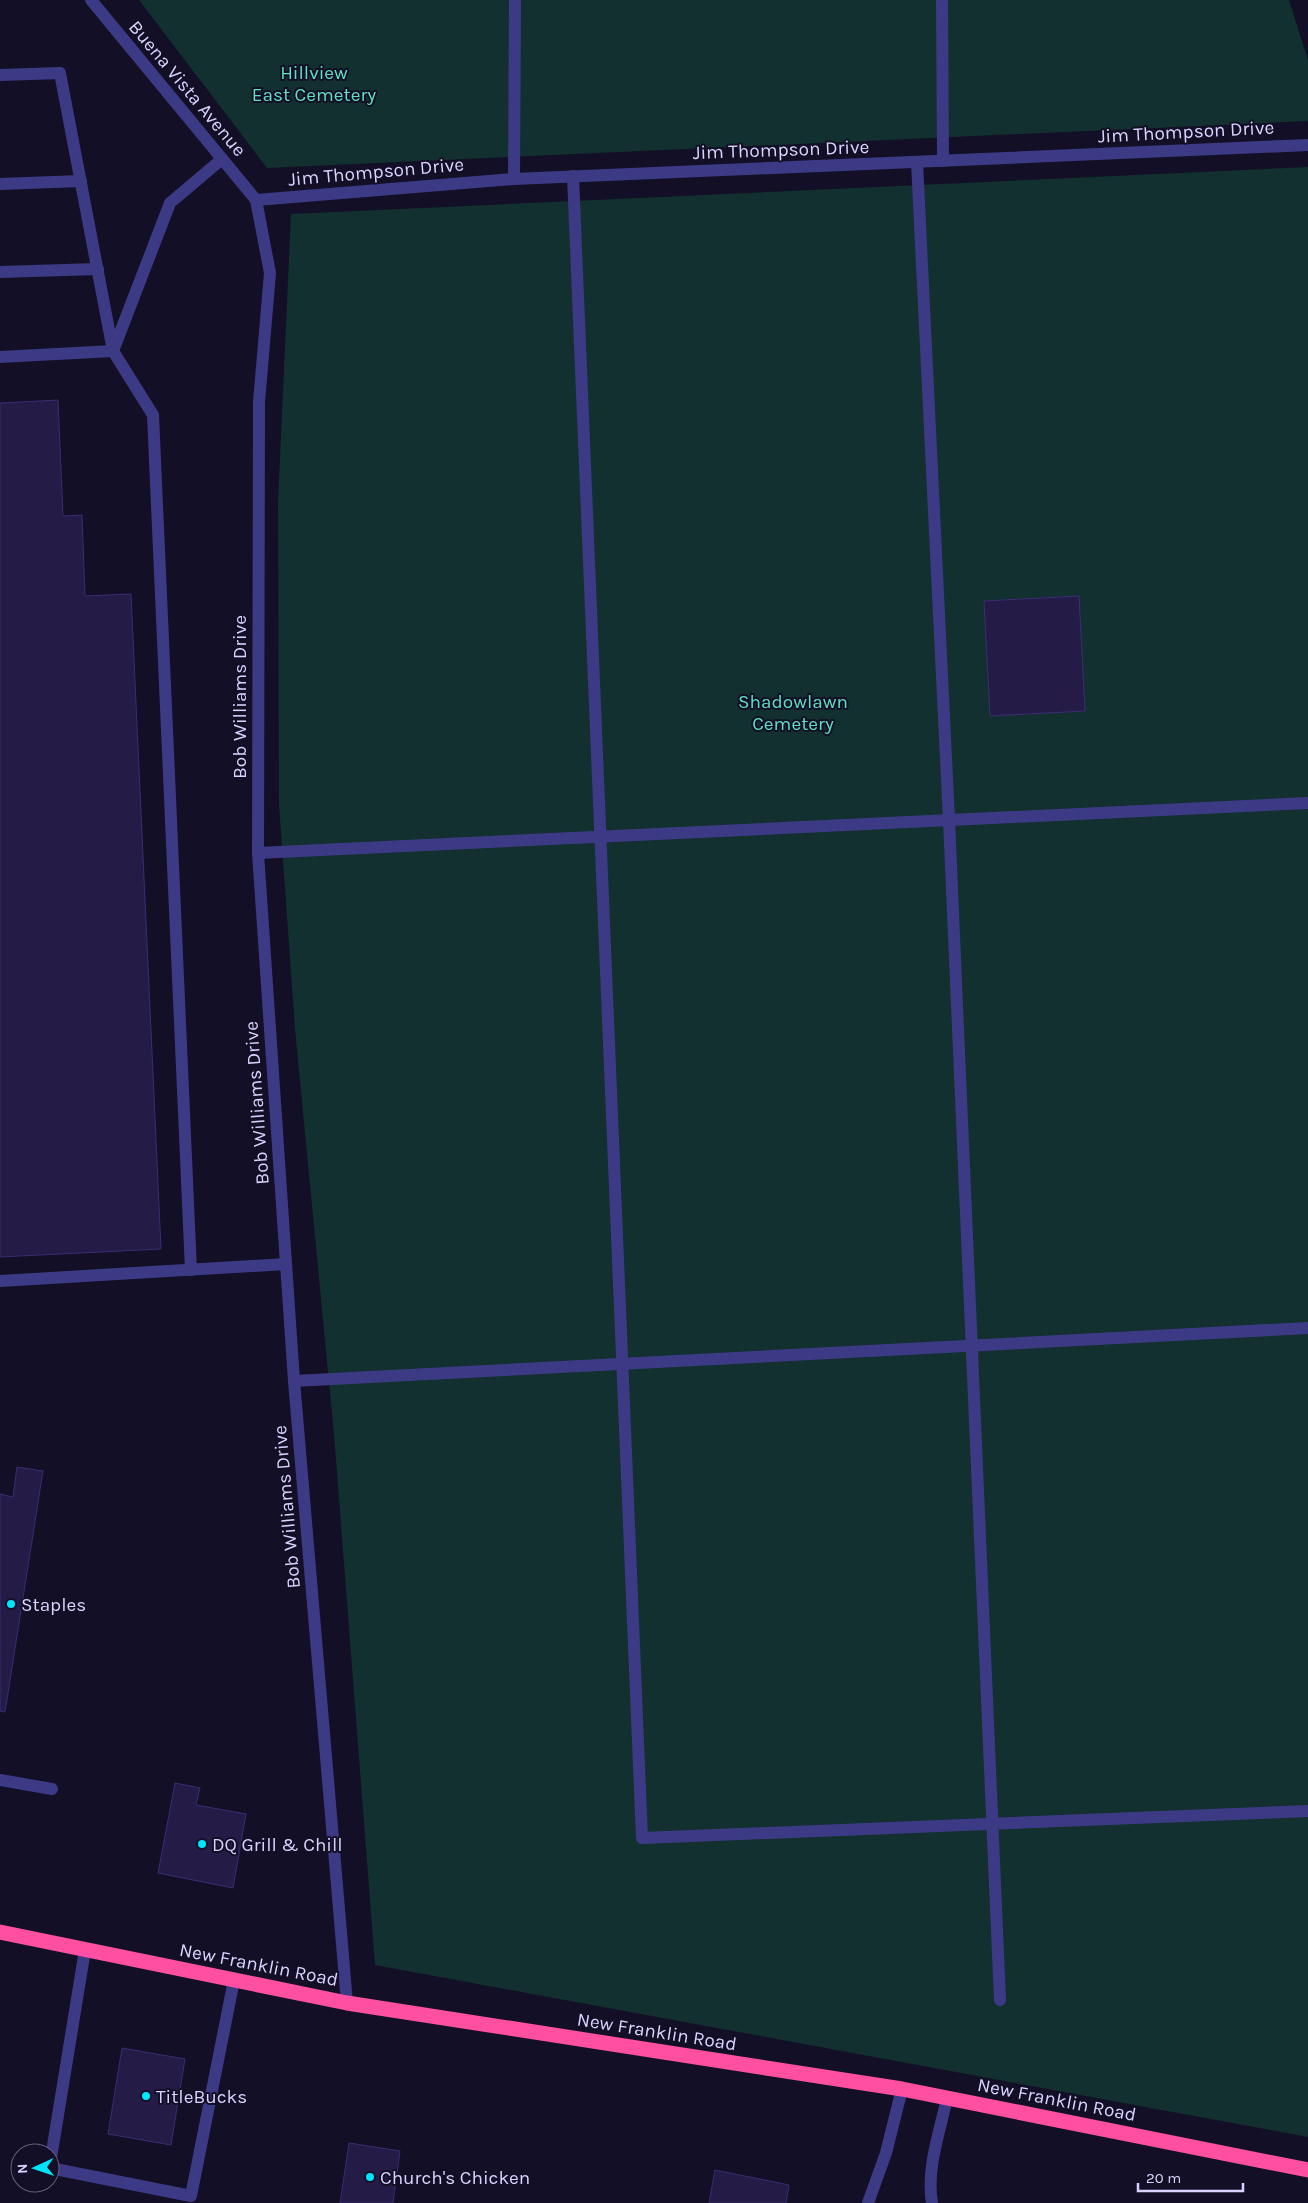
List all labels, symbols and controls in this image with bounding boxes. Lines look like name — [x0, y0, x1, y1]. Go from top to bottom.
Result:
street label: Buena Vista Avenue — [124, 16, 250, 161]
park label: Hillview East Cemetery — [252, 62, 376, 106]
street label: Jim Thompson Drive — [1097, 116, 1275, 148]
street label: Jim Thompson Drive — [692, 136, 870, 164]
street label: Jim Thompson Drive — [287, 153, 465, 191]
street label: Bob Williams Drive — [229, 615, 251, 779]
park label: Shadowlawn Cemetery — [738, 691, 848, 735]
street label: Bob Williams Drive — [240, 1020, 274, 1186]
street label: Bob Williams Drive — [269, 1424, 305, 1590]
place label: Staples — [21, 1594, 86, 1616]
marker: Staples — [5, 1598, 17, 1610]
place label: DQ Grill & Chill — [212, 1834, 343, 1856]
marker: DQ Grill & Chill — [196, 1838, 208, 1850]
street label: New Franklin Road — [178, 1939, 340, 1991]
street label: New Franklin Road — [576, 2009, 738, 2055]
street label: New Franklin Road — [976, 2074, 1138, 2126]
place label: TitleBucks — [156, 2086, 247, 2108]
marker: TitleBucks — [140, 2090, 152, 2102]
north arrow — [10, 2143, 60, 2193]
scale bar — [1138, 2160, 1243, 2192]
text: N — [14, 2163, 31, 2174]
place label: Church's Chicken — [380, 2167, 530, 2189]
text: 20 m — [1146, 2169, 1181, 2187]
marker: Church's Chicken — [364, 2171, 376, 2183]

